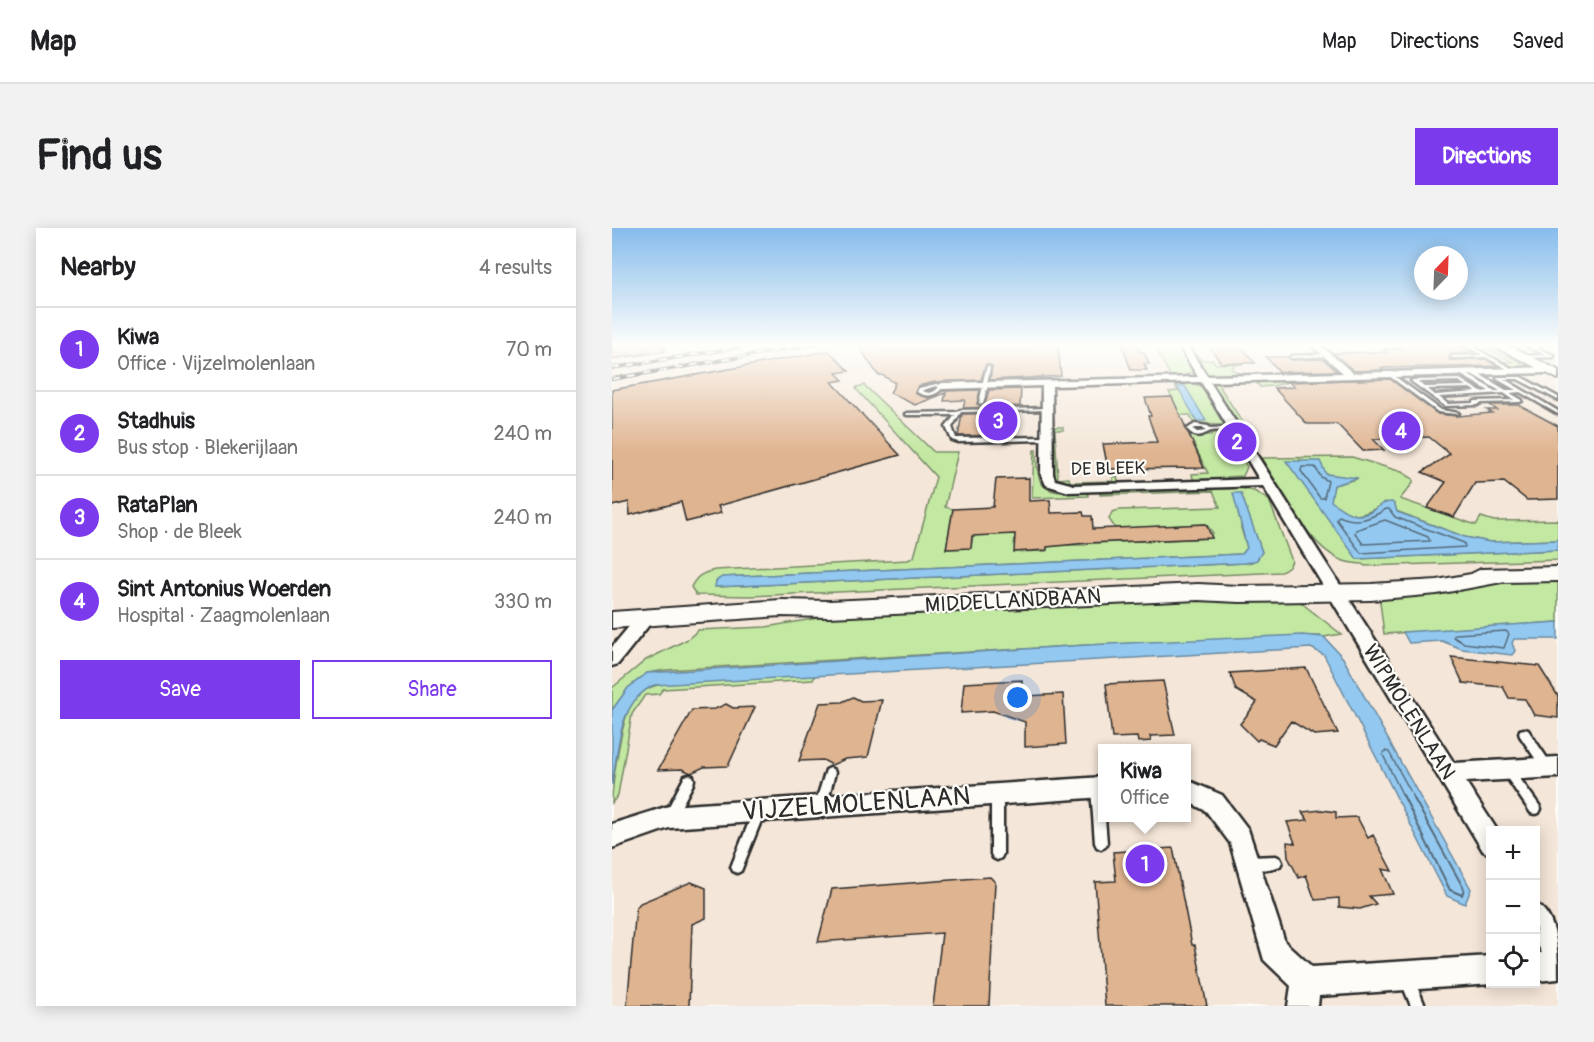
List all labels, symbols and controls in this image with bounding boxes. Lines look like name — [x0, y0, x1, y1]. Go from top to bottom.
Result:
text: Map — [30, 24, 76, 59]
text: Map — [1322, 28, 1357, 55]
text: Directions — [1390, 28, 1479, 55]
text: Saved — [1512, 28, 1564, 55]
button: Directions — [1415, 128, 1558, 185]
text: Find us — [36, 130, 162, 182]
north arrow — [1414, 246, 1468, 300]
text: Nearby — [60, 251, 136, 283]
text: 4 results — [479, 255, 552, 280]
text: Kiwa — [117, 323, 159, 351]
text: 1 — [76, 337, 83, 362]
text: 70 m — [506, 337, 552, 362]
text: Office · Vijzelmolenlaan — [117, 351, 315, 376]
pin: 3 — [978, 398, 1018, 444]
text: Stadhuis — [117, 407, 195, 435]
pin: 4 — [1382, 408, 1420, 454]
pin: 2 — [1218, 420, 1256, 464]
text: 2 — [74, 421, 85, 446]
text: 240 m — [493, 421, 552, 446]
text: Bus stop · Blekerijlaan — [117, 435, 298, 460]
street label: DE BLEEK — [1071, 457, 1146, 481]
text: RataPlan — [117, 491, 198, 519]
text: 3 — [74, 505, 85, 530]
text: 240 m — [493, 505, 552, 530]
text: Shop · de Bleek — [117, 519, 242, 544]
text: Sint Antonius Woerden — [117, 575, 331, 603]
street label: MIDDELLANDBAAN — [924, 583, 1102, 619]
text: 4 — [74, 589, 85, 614]
text: 330 m — [494, 589, 552, 614]
text: Hospital · Zaagmolenlaan — [117, 603, 330, 628]
street label: WIPMOLENLAAN — [1357, 639, 1461, 785]
button: Save — [60, 660, 300, 719]
button: Share — [312, 660, 552, 719]
your location — [1003, 683, 1032, 712]
popup — [1098, 744, 1191, 822]
text: Kiwa — [1120, 757, 1162, 785]
street label: VIJZELMOLENLAAN — [741, 780, 971, 828]
text: Office — [1120, 785, 1169, 810]
map controls — [1486, 826, 1540, 988]
button: + — [1486, 826, 1540, 880]
pin: 1 — [1126, 842, 1164, 886]
button: − — [1486, 880, 1540, 934]
button: locate — [1486, 934, 1540, 988]

